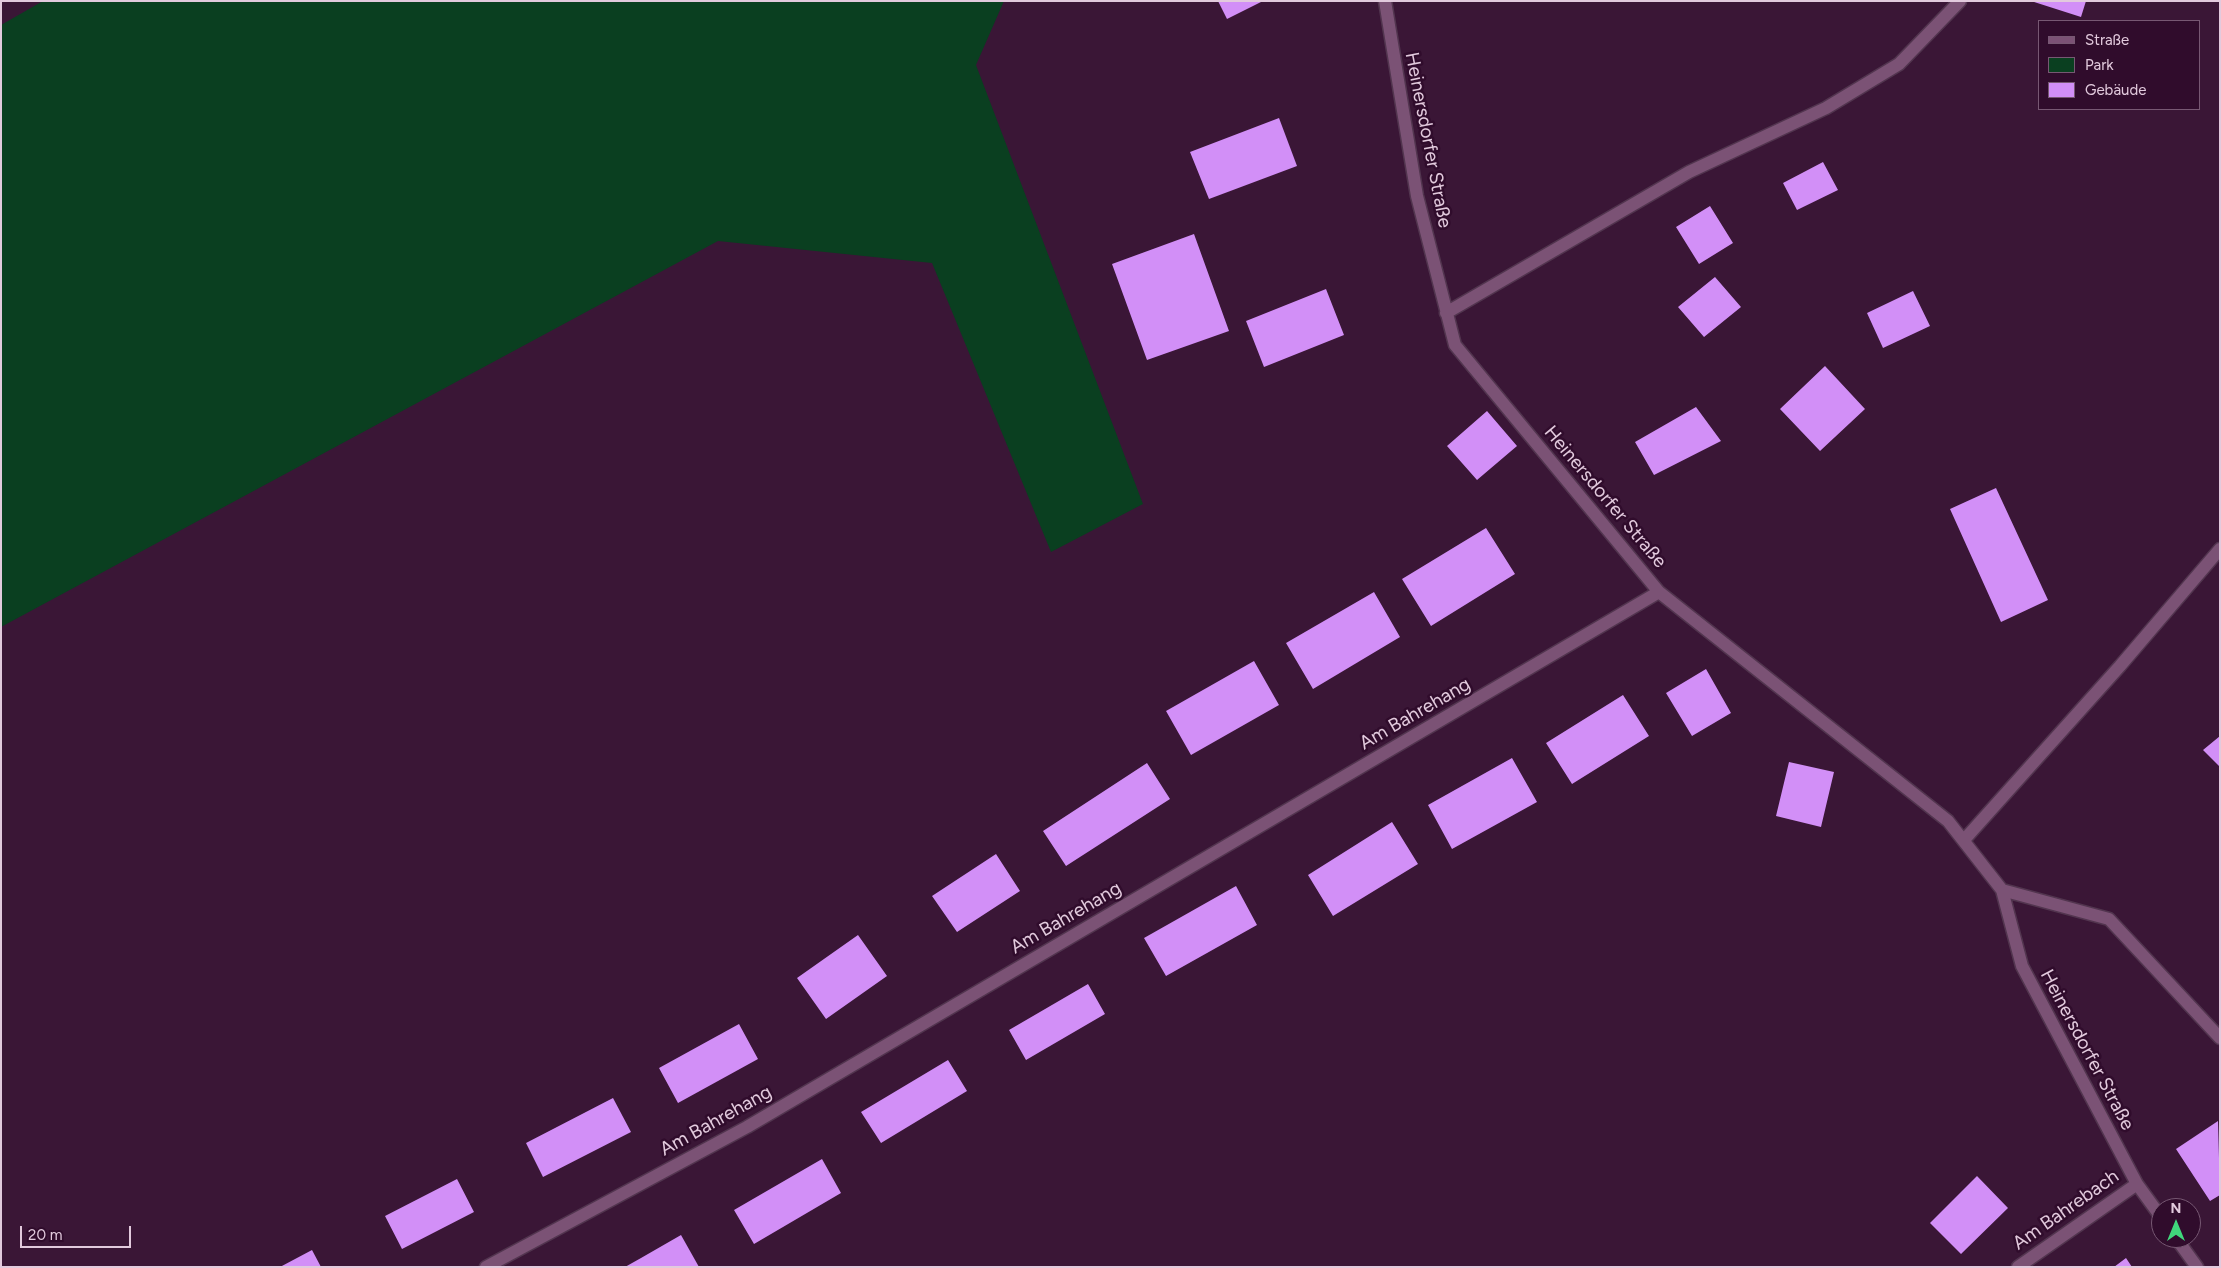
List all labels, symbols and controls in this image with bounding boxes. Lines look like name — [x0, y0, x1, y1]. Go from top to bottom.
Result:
legend — [2038, 20, 2201, 110]
text: Straße — [2085, 31, 2129, 49]
street label: Heinersdorfer Straße — [1400, 50, 1456, 230]
text: Park — [2085, 56, 2114, 74]
text: Gebäude — [2085, 81, 2146, 99]
street label: Heinersdorfer Straße — [1539, 421, 1671, 573]
street label: Am Bahrehang — [1355, 673, 1475, 755]
street label: Am Bahrehang — [1006, 877, 1126, 959]
street label: Heinersdorfer Straße — [2035, 966, 2139, 1134]
street label: Am Bahrehang — [656, 1081, 776, 1161]
street label: Am Bahrebach — [2009, 1165, 2123, 1255]
north arrow — [2151, 1198, 2201, 1248]
text: N — [2171, 1200, 2181, 1217]
scale bar — [22, 1216, 134, 1248]
text: 20 m — [28, 1226, 62, 1244]

